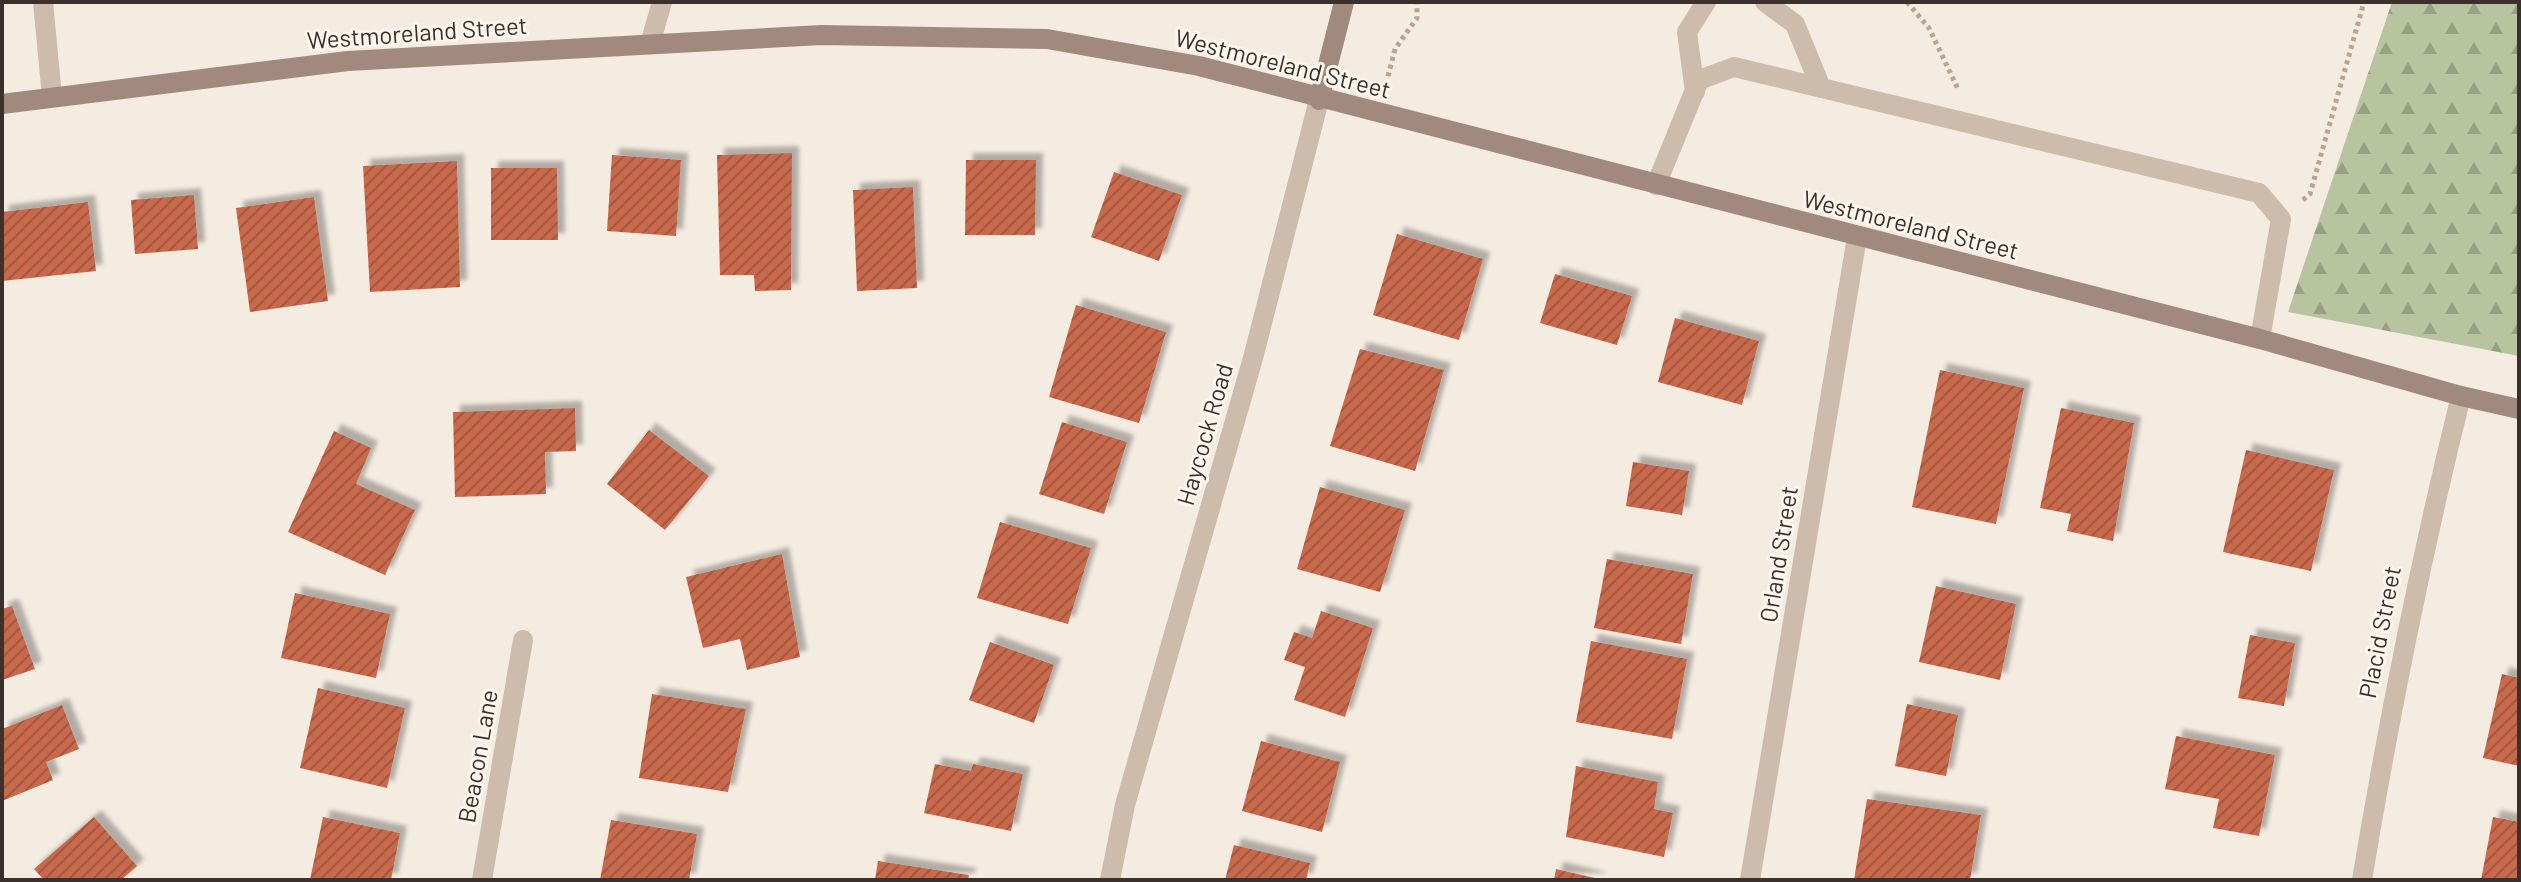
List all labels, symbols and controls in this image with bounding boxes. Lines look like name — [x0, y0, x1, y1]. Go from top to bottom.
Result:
street label: Westmoreland Street — [306, 10, 528, 54]
street label: Westmoreland Street — [1172, 22, 1394, 104]
street label: Westmoreland Street — [1800, 183, 2022, 265]
street label: Haycock Road — [1170, 360, 1238, 508]
street label: Orland Street — [1753, 484, 1803, 624]
street label: Placid Street — [2352, 563, 2406, 701]
street label: Beacon Lane — [451, 687, 503, 825]

